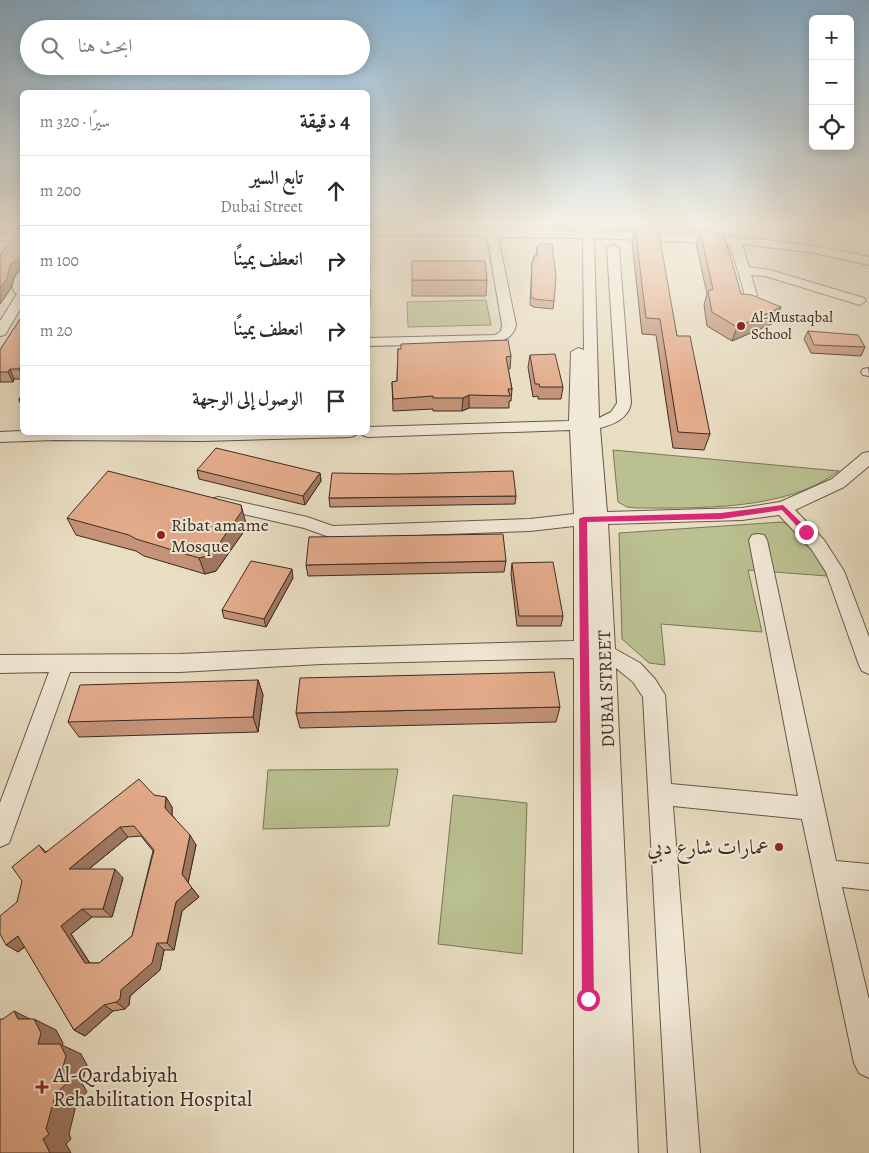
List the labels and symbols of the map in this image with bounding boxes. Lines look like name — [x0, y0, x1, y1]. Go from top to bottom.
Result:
place label: Al-Mustaqbal School — [750, 307, 833, 344]
marker: Al-Mustaqbal School — [735, 320, 747, 332]
place label: Ribat amame Mosque — [171, 513, 269, 558]
route end — [795, 521, 818, 544]
marker: Ribat amame Mosque — [155, 529, 167, 541]
street label: DUBAI STREET — [592, 630, 620, 748]
place label: عمارات شارع دبي — [647, 833, 769, 865]
marker: عمارات شارع دبي — [773, 841, 785, 853]
route start — [577, 988, 600, 1011]
place label: Al-Qardabiyah Rehabilitation Hospital — [52, 1061, 252, 1113]
marker: Al-Qardabiyah Rehabilitation Hospital — [35, 1080, 49, 1094]

